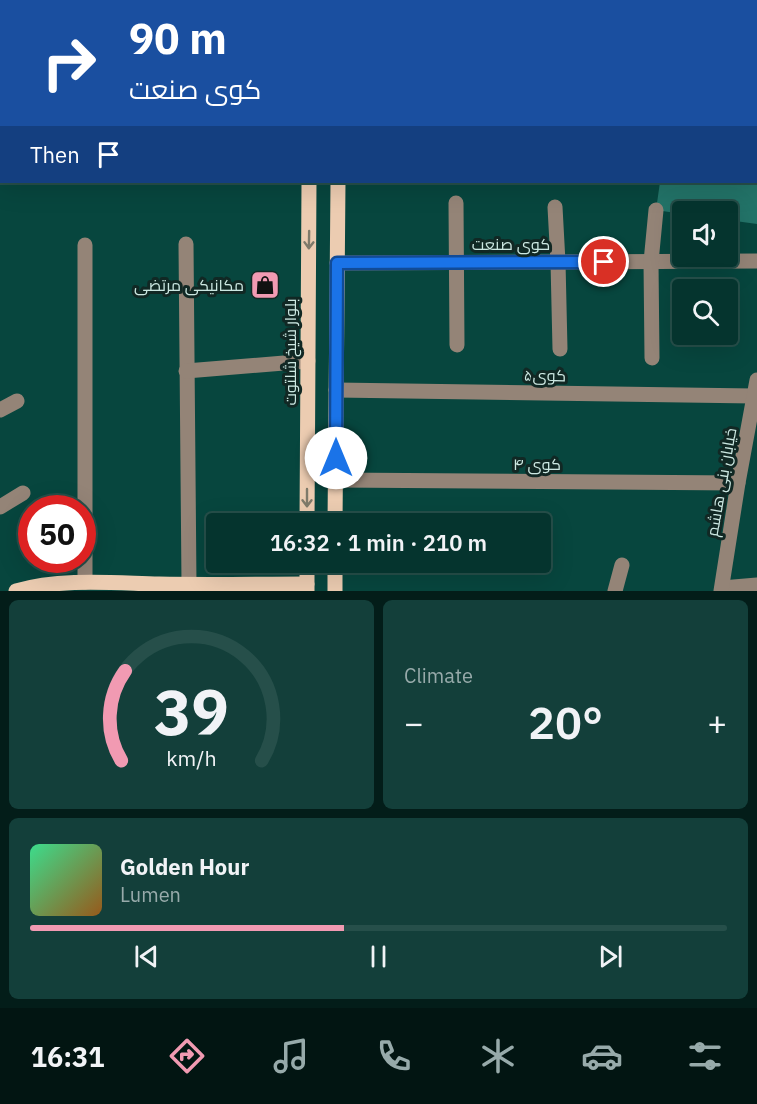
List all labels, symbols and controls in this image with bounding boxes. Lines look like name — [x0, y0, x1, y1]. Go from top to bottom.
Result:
text: 90 m — [129, 11, 227, 66]
icon: right — [30, 24, 108, 102]
text: کوی صنعت — [129, 71, 261, 106]
icon: arrive — [92, 138, 125, 171]
text: Then — [30, 140, 80, 169]
map controls — [672, 201, 738, 345]
button: sound — [672, 201, 738, 267]
one-way arrow — [303, 229, 315, 249]
street label: کوی صنعت — [472, 234, 550, 255]
pin — [578, 236, 629, 287]
icon: arrive — [587, 245, 620, 278]
shop icon: مکانیکی مرتضی — [249, 269, 281, 301]
place label: مکانیکی مرتضی — [134, 275, 244, 296]
button: search — [672, 279, 738, 345]
street label: بلوار شیخ شلتوت — [280, 298, 302, 406]
street label: کوی۵ — [524, 365, 566, 386]
position arrow — [304, 426, 368, 490]
street label: خیابان بنی هاشم — [702, 426, 742, 538]
street label: کوی ۴ — [513, 454, 561, 475]
one-way arrow — [301, 487, 313, 507]
speed limit sign: 50 — [18, 495, 96, 573]
text: 16:32 · 1 min · 210 m — [270, 528, 487, 557]
text: Climate — [404, 662, 473, 689]
text: 39 — [154, 671, 229, 752]
text: 20° — [528, 693, 603, 751]
text: − — [404, 701, 424, 744]
text: + — [707, 701, 727, 744]
text: km/h — [166, 745, 217, 773]
text: Golden Hour — [120, 852, 249, 881]
text: Lumen — [120, 881, 181, 908]
icon: previous — [130, 940, 163, 973]
icon: pause — [362, 940, 395, 973]
icon: next — [594, 940, 627, 973]
icon: directions — [166, 1035, 208, 1077]
icon: music — [270, 1035, 312, 1077]
icon: phone — [373, 1035, 415, 1077]
icon: climate — [477, 1035, 519, 1077]
icon: car — [581, 1035, 623, 1077]
icon: filters — [684, 1035, 726, 1077]
text: 16:31 — [31, 1039, 105, 1074]

